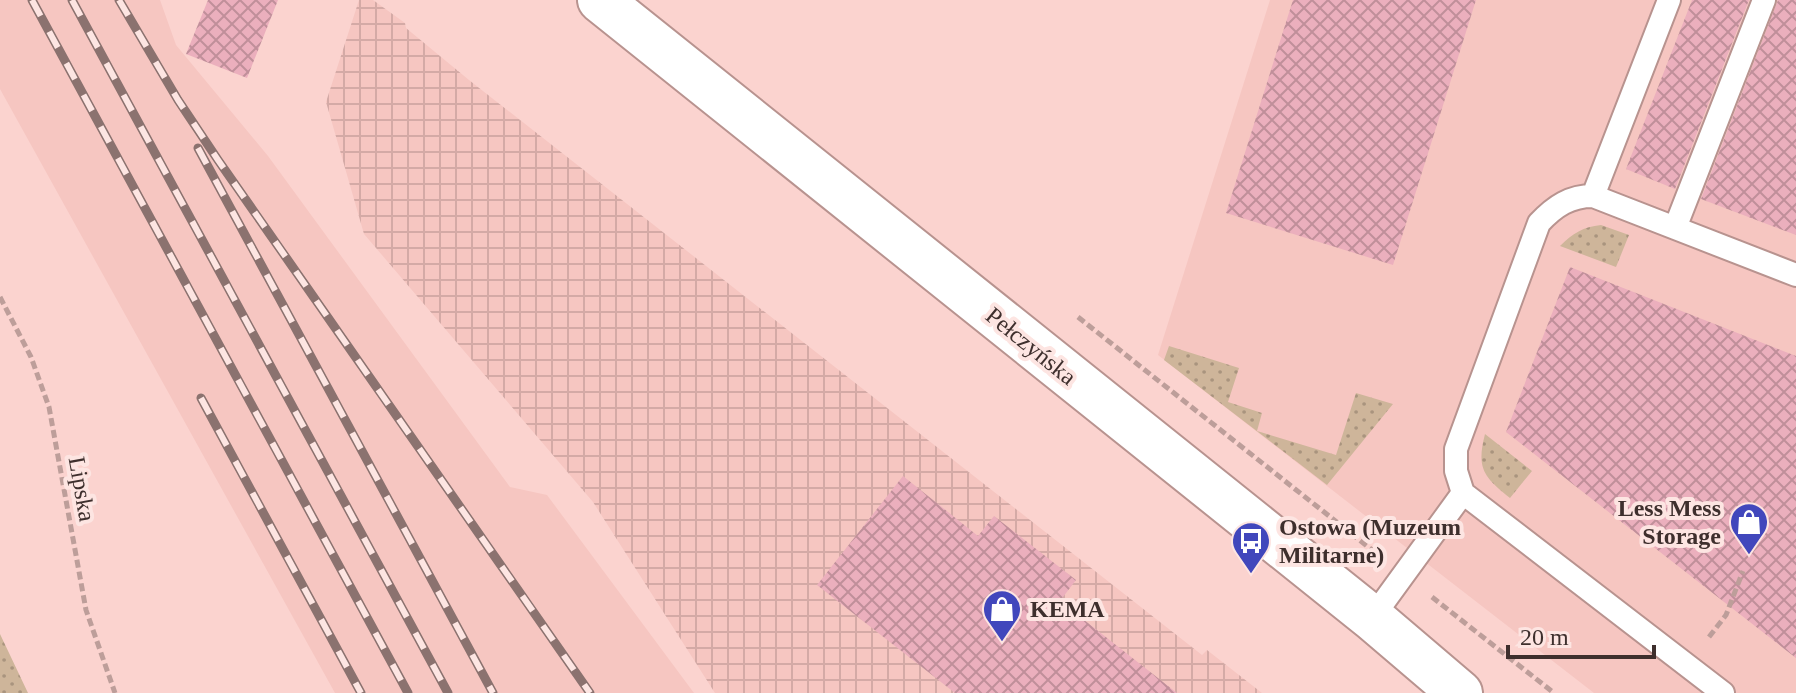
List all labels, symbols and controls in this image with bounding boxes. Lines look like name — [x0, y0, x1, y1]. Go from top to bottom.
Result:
street label: Pełczyńska — [981, 302, 1081, 390]
street label: Lipska — [64, 455, 101, 524]
place label: Less Mess Storage — [1618, 495, 1721, 549]
shop icon: Less Mess Storage — [1728, 501, 1770, 556]
place label: Ostowa (Muzeum Militarne) — [1279, 514, 1461, 568]
bus stop icon: Ostowa (Muzeum Militarne) — [1230, 520, 1272, 575]
shop icon: KEMA — [981, 588, 1023, 643]
place label: KEMA — [1030, 596, 1105, 622]
scale bar — [1508, 609, 1654, 659]
text: 20 m — [1520, 624, 1569, 650]

